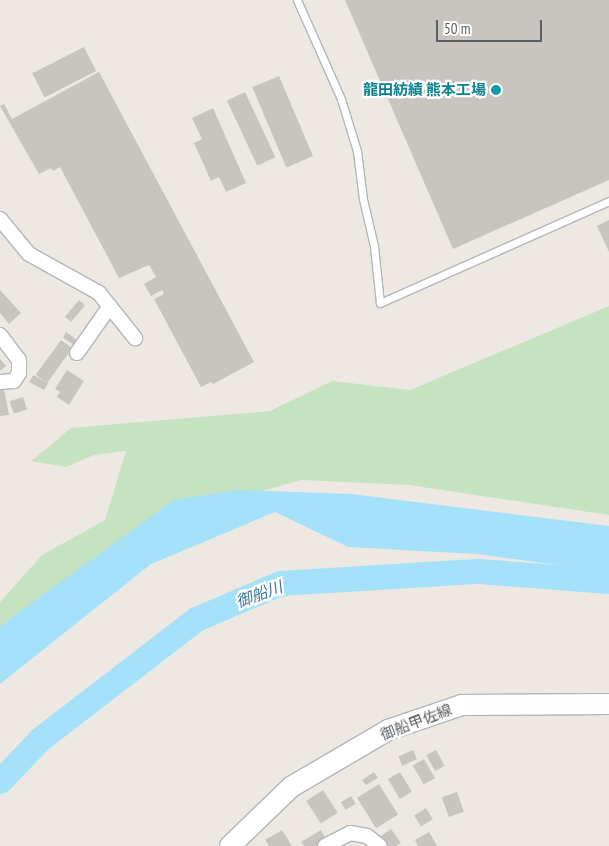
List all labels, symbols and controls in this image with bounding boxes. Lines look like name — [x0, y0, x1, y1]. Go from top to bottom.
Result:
scale bar — [439, 10, 545, 42]
text: 50 m — [444, 19, 470, 38]
place label: 龍田紡績 熊本工場 — [363, 81, 486, 99]
marker: 龍田紡績 熊本工場 — [490, 84, 502, 96]
water label: 御船川 — [233, 577, 285, 611]
street label: 御船甲佐線 — [378, 700, 454, 744]

